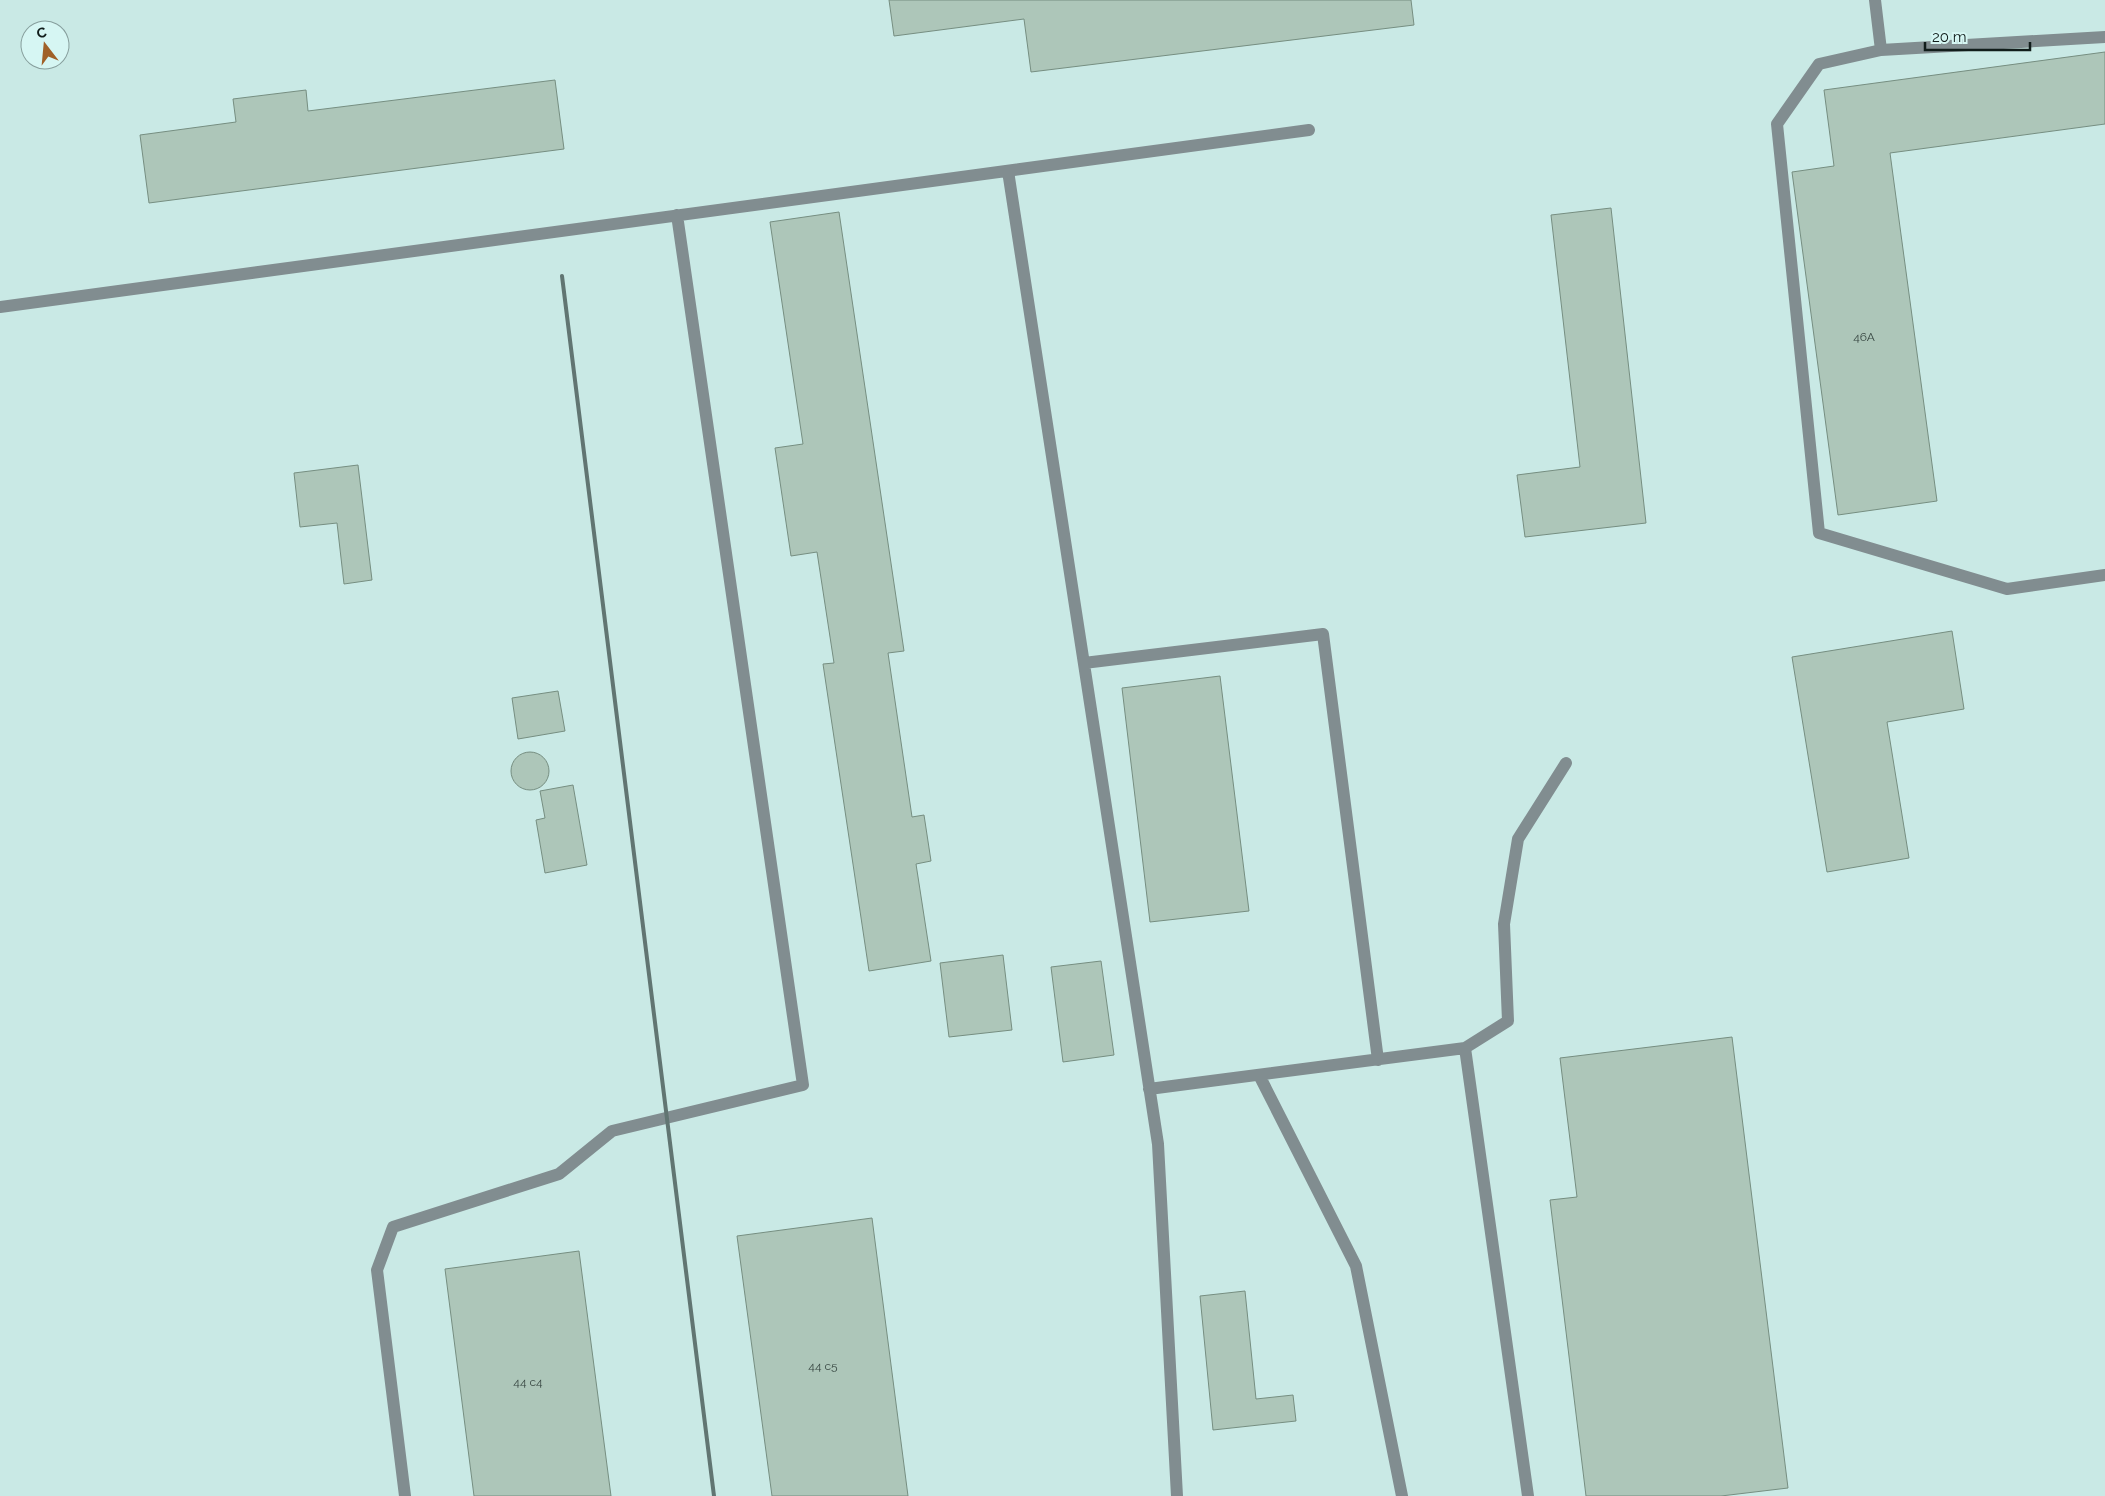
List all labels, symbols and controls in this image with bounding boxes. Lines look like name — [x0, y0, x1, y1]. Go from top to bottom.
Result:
north arrow — [20, 20, 70, 70]
scale bar — [1925, 20, 2030, 52]
text: С — [35, 23, 49, 42]
text: 20 m — [1932, 28, 1967, 46]
house number: 46А — [1853, 330, 1875, 344]
house number: 44 с5 — [808, 1359, 838, 1373]
house number: 44 с4 — [513, 1375, 543, 1389]

